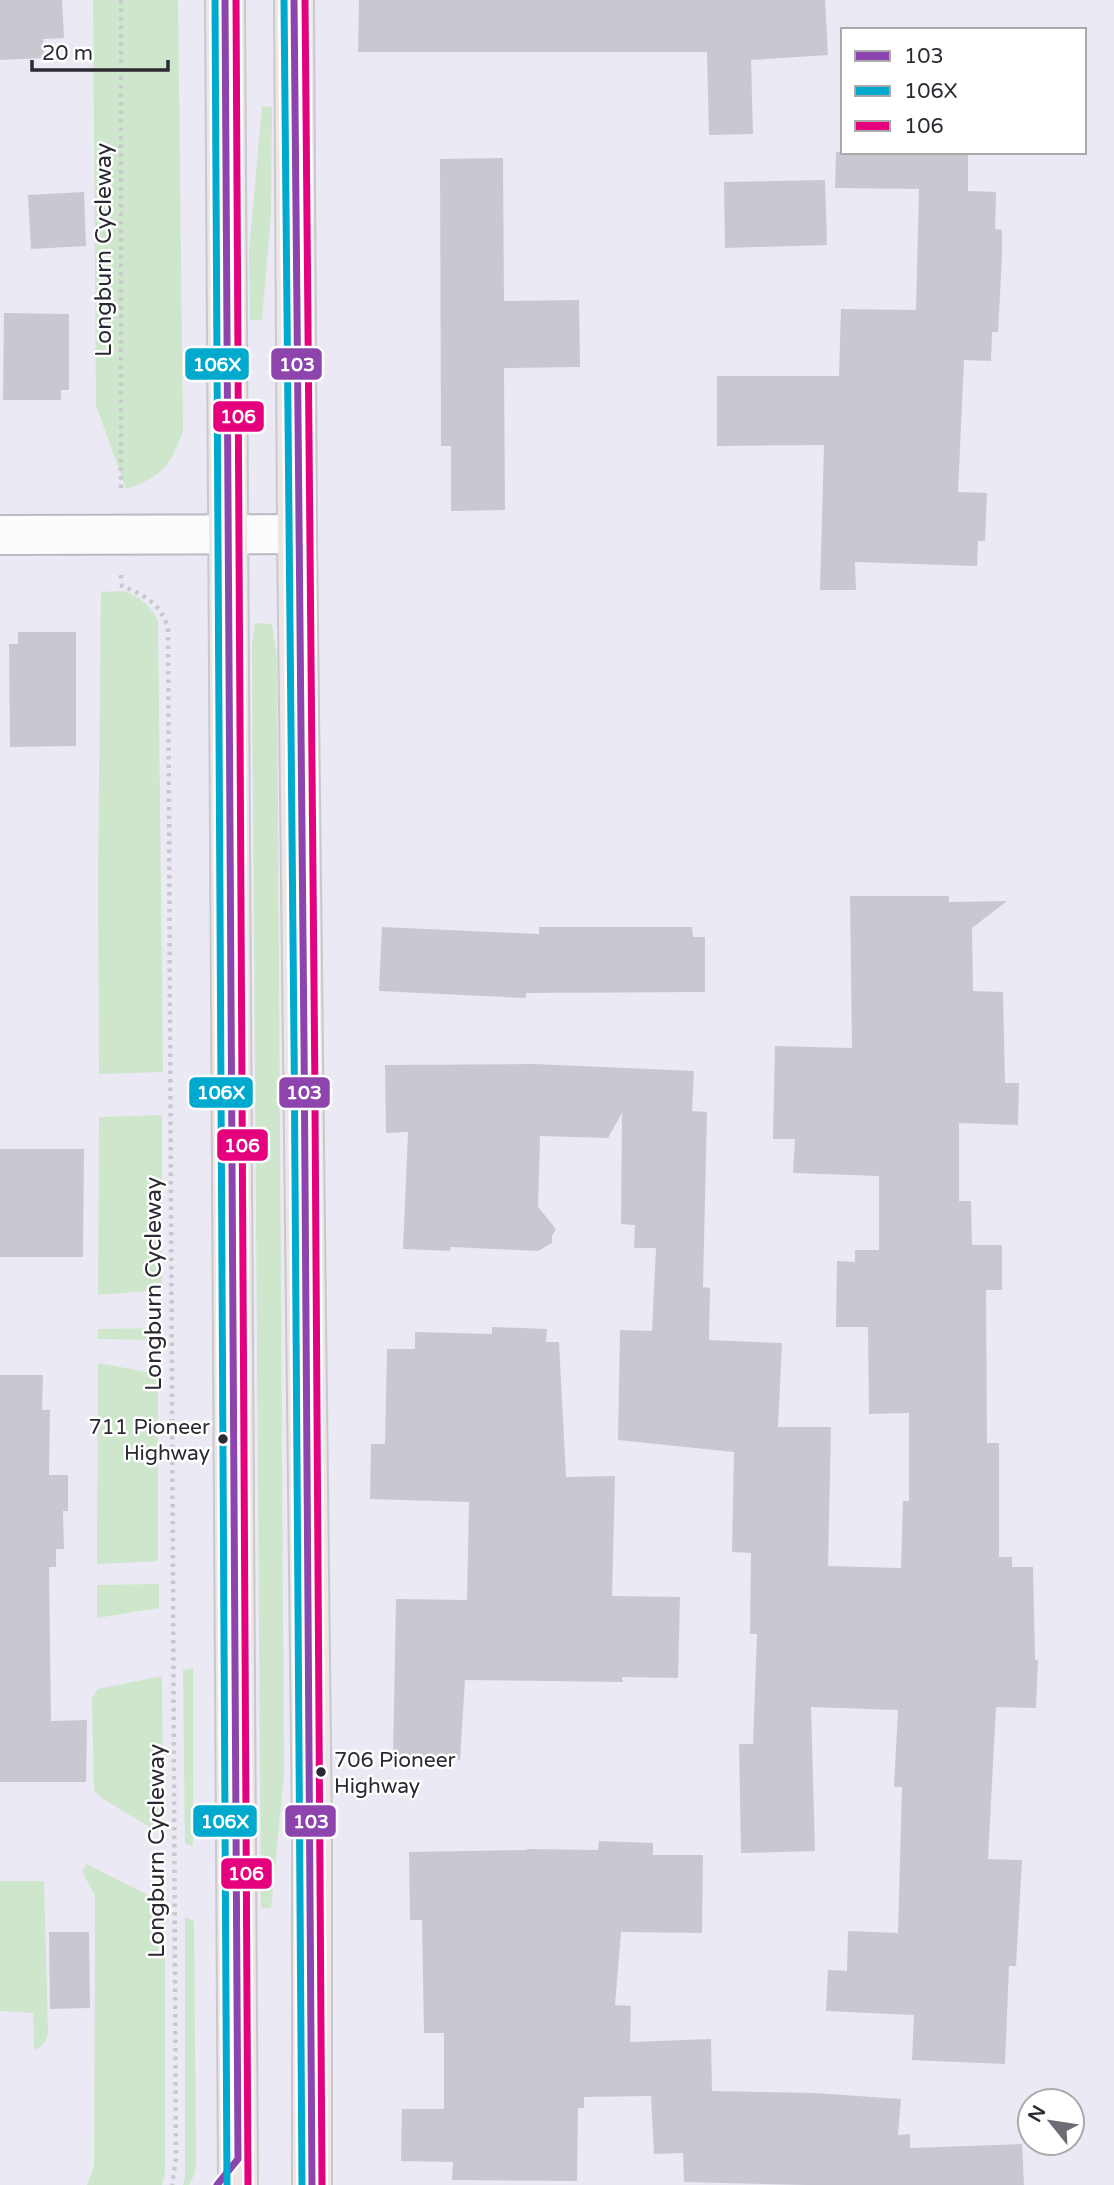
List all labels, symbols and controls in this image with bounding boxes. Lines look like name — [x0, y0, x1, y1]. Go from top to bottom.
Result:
scale bar — [32, 28, 168, 72]
legend — [841, 28, 1086, 154]
text: 20 m — [42, 41, 93, 66]
text: 103 — [904, 44, 944, 69]
text: 106X — [904, 79, 958, 104]
text: 106 — [904, 114, 944, 139]
street label: Longburn Cycleway — [90, 143, 118, 357]
line badge: 106X — [184, 347, 250, 381]
line badge: 103 — [270, 347, 323, 381]
text: 106X — [193, 354, 242, 376]
text: 103 — [279, 354, 315, 376]
line badge: 106 — [212, 400, 265, 433]
text: 106 — [220, 406, 256, 428]
line badge: 106X — [188, 1076, 254, 1109]
line badge: 103 — [278, 1076, 331, 1109]
text: 106X — [197, 1082, 246, 1104]
text: 103 — [286, 1082, 322, 1104]
line badge: 106 — [216, 1128, 269, 1162]
text: 106 — [224, 1135, 260, 1157]
street label: Longburn Cycleway — [140, 1177, 168, 1391]
place label: 711 Pioneer Highway — [88, 1415, 210, 1466]
marker: 711 Pioneer Highway — [216, 1432, 230, 1446]
street label: Longburn Cycleway — [143, 1744, 171, 1958]
place label: 706 Pioneer Highway — [334, 1748, 456, 1799]
marker: 706 Pioneer Highway — [314, 1765, 328, 1779]
line badge: 106X — [192, 1804, 258, 1838]
line badge: 103 — [284, 1804, 337, 1838]
text: 106X — [201, 1811, 250, 1833]
text: 103 — [293, 1811, 329, 1833]
line badge: 106 — [220, 1857, 273, 1890]
text: 106 — [228, 1863, 264, 1885]
north arrow — [1016, 2087, 1086, 2157]
text: N — [1024, 2102, 1050, 2126]

